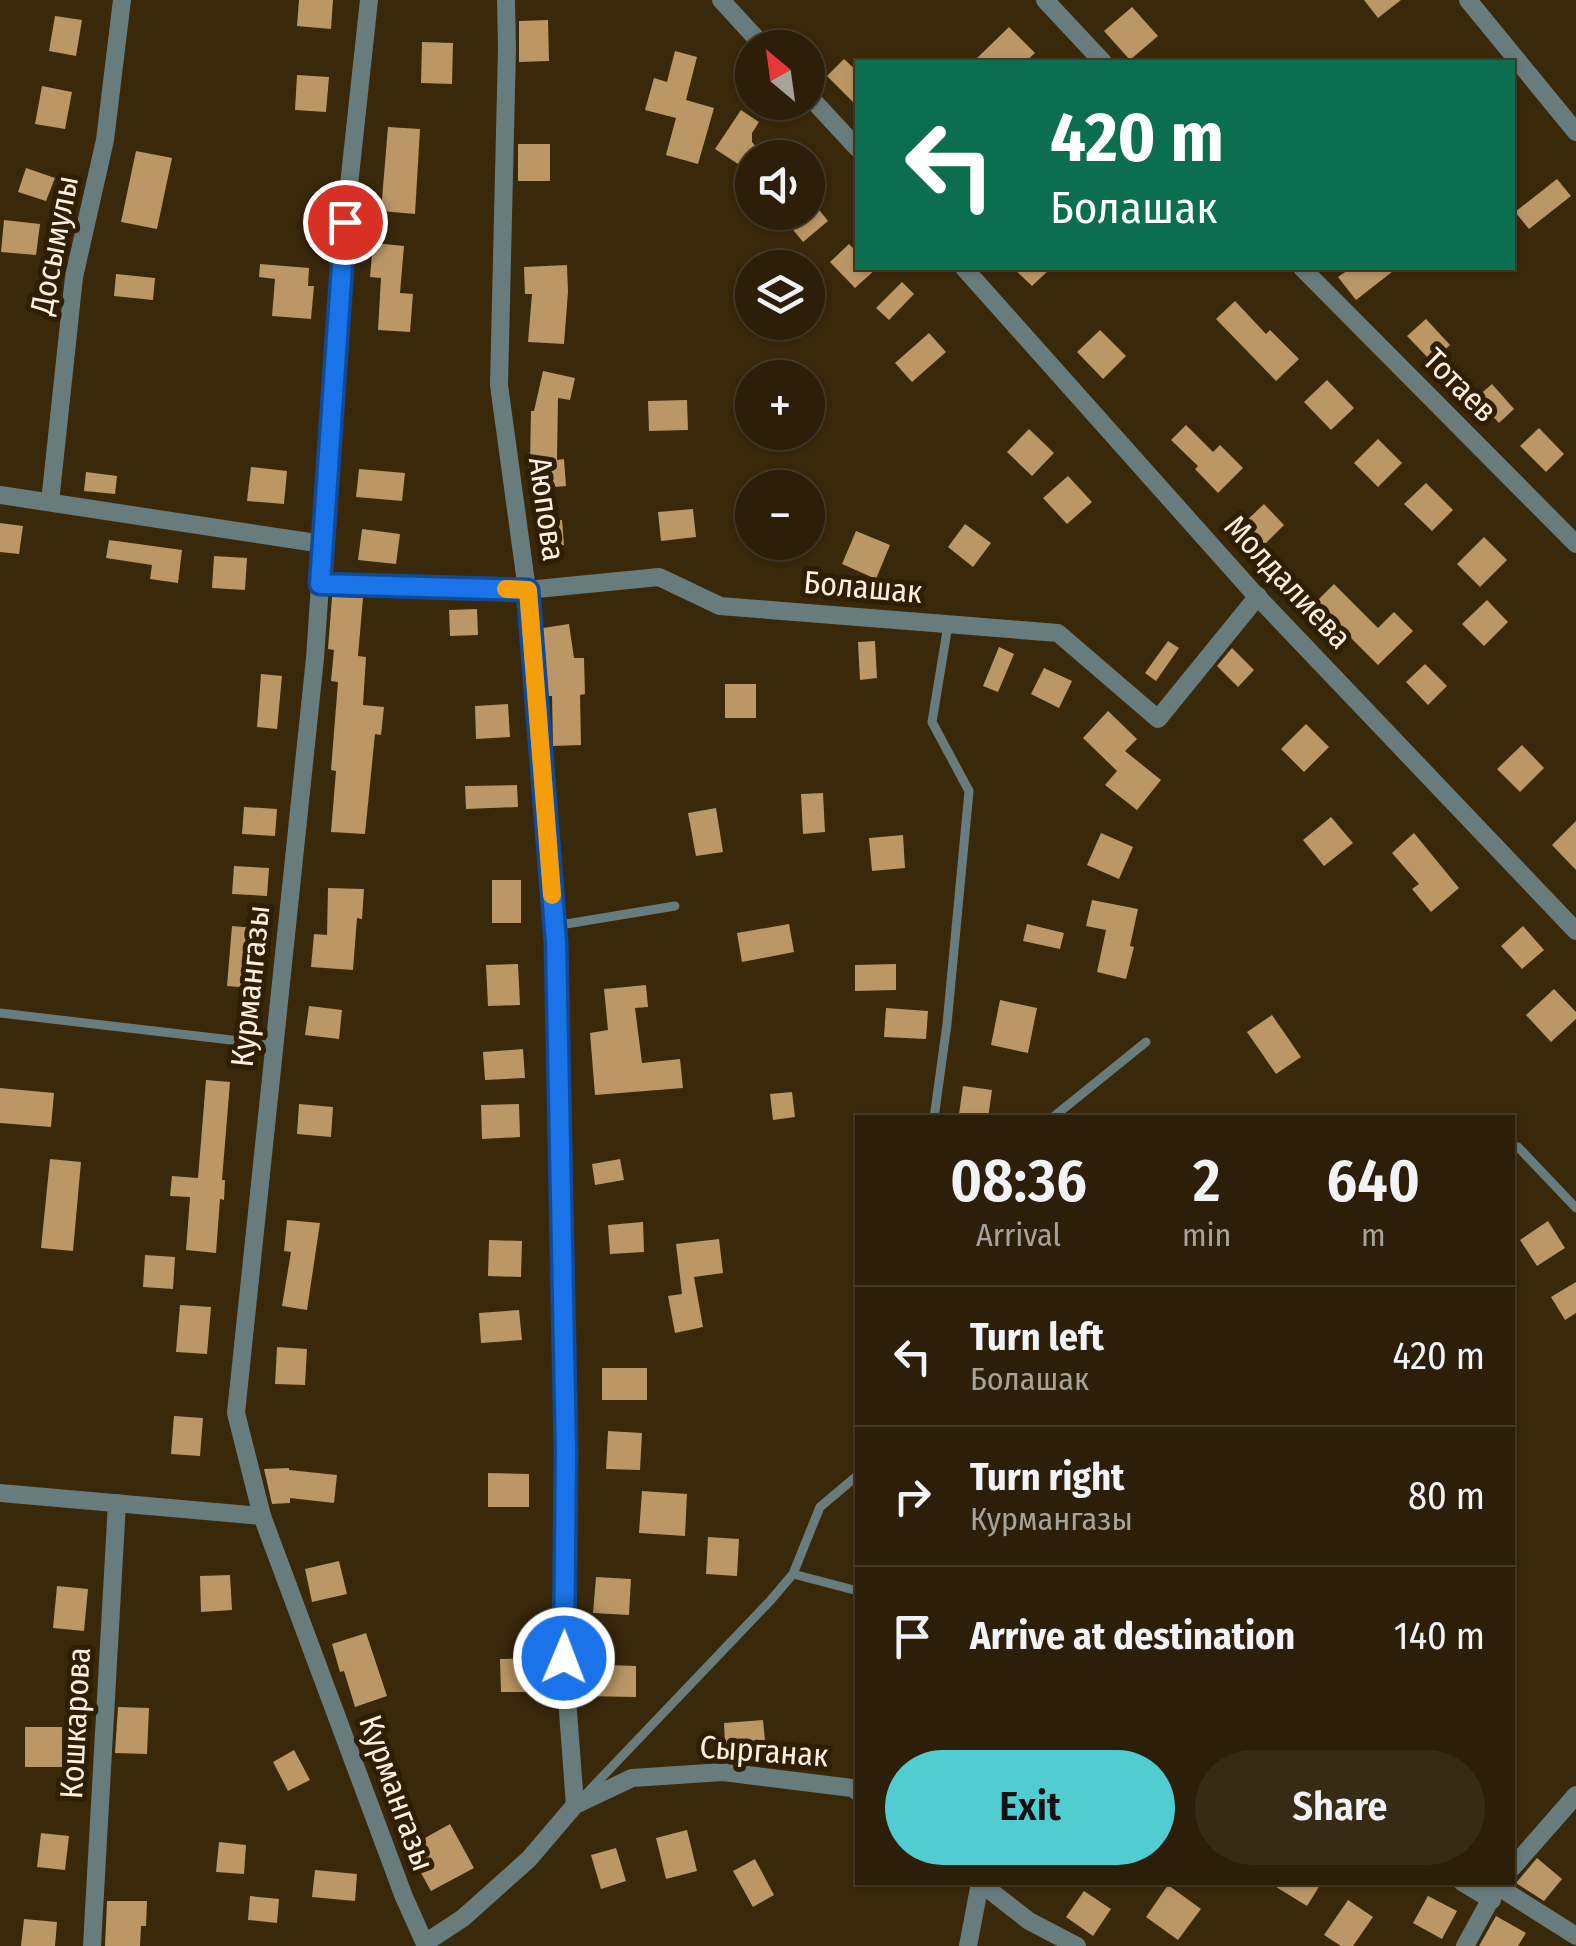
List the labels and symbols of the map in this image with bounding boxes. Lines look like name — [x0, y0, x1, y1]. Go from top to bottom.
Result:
north arrow — [735, 30, 825, 120]
street label: Досымулы — [22, 172, 86, 319]
pin — [303, 180, 388, 265]
street label: Тотаев — [1415, 340, 1505, 430]
street label: Аюпова — [521, 454, 573, 564]
street label: Молдалиева — [1217, 507, 1359, 657]
street label: Болашак — [802, 563, 924, 611]
street label: Курмангазы — [223, 903, 277, 1069]
position arrow — [512, 1606, 616, 1710]
street label: Кошкарова — [52, 1646, 98, 1800]
street label: Курмангазы — [351, 1710, 443, 1876]
street label: Сырганак — [698, 1728, 830, 1774]

